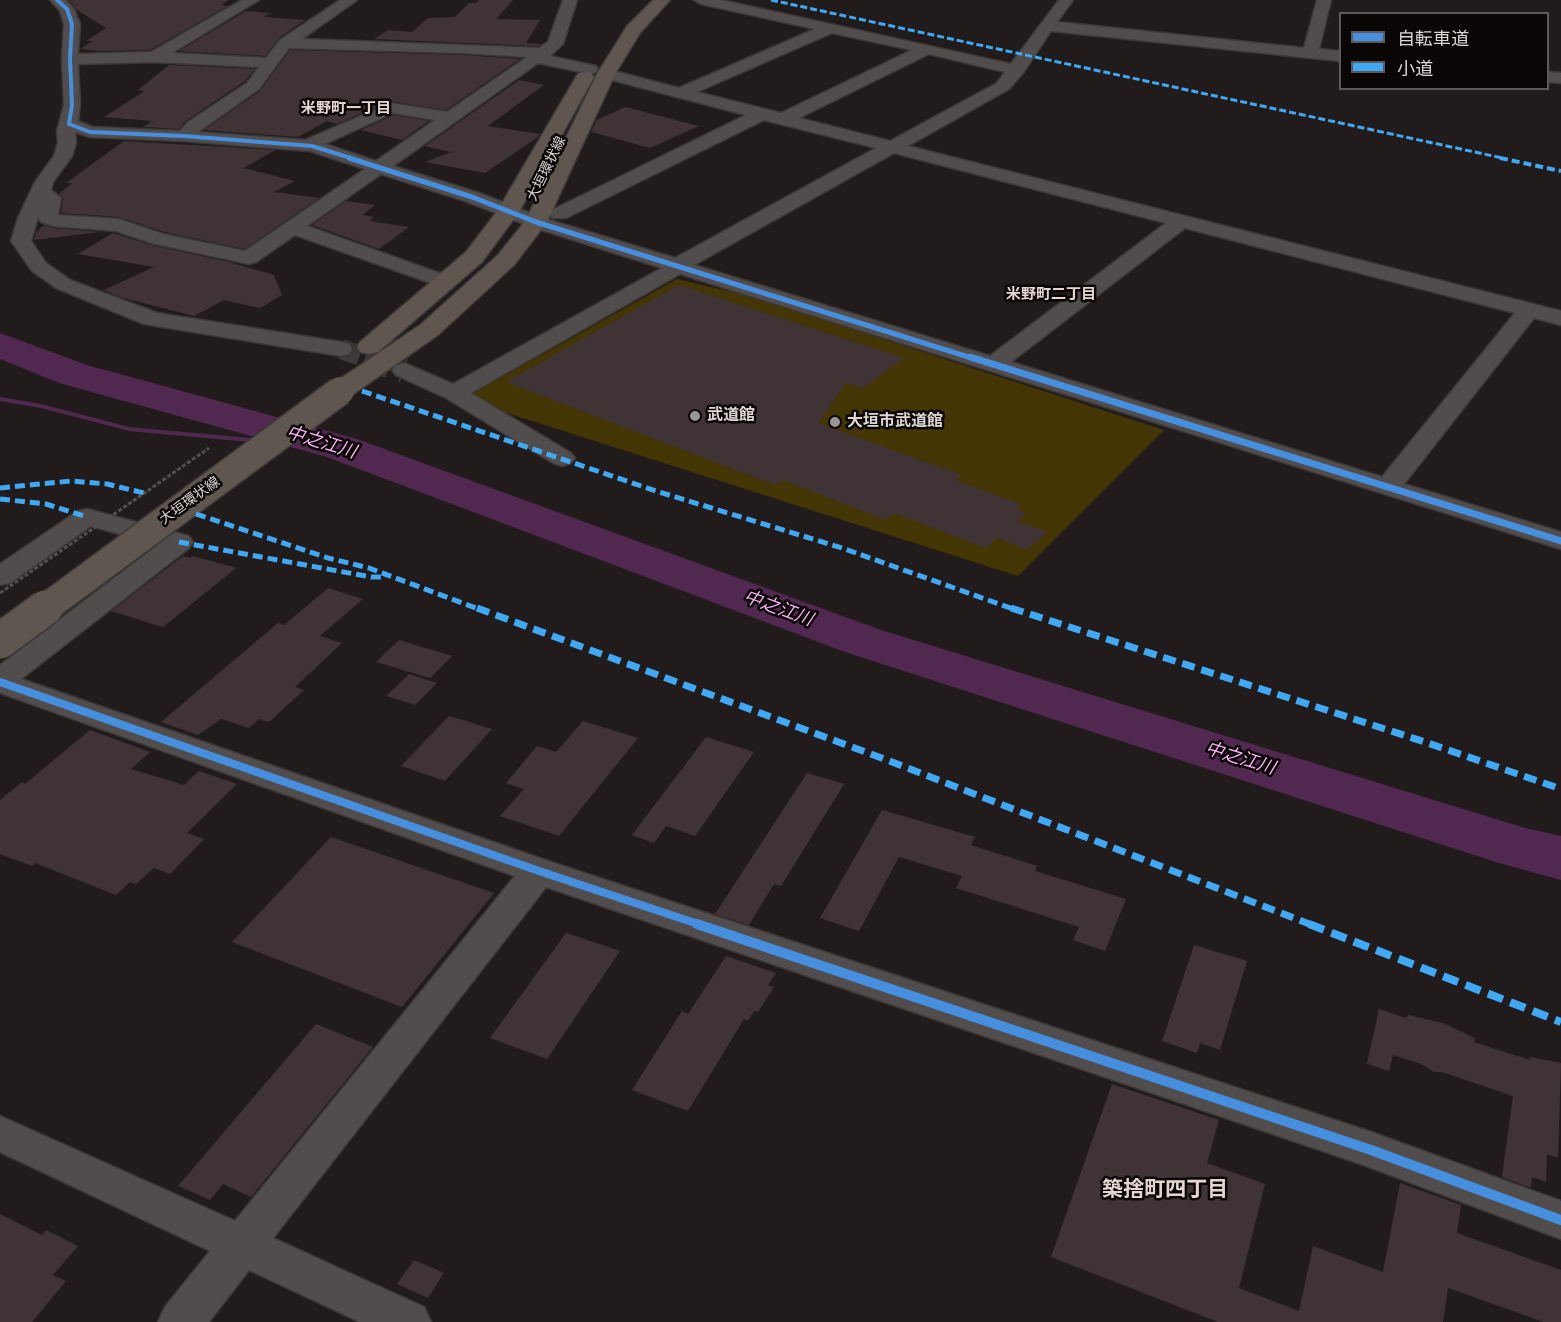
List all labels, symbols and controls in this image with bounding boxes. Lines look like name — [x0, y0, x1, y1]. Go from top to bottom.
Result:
legend — [1339, 12, 1549, 90]
text: 自転車道 — [1397, 28, 1469, 50]
text: 小道 — [1397, 58, 1433, 80]
district label: 米野町一丁目 — [301, 100, 391, 118]
street label: 大垣環状線 — [524, 134, 570, 204]
district label: 米野町二丁目 — [1006, 286, 1096, 304]
place label: 武道館 — [707, 406, 755, 426]
marker: 武道館 — [688, 409, 702, 423]
place label: 大垣市武道館 — [847, 412, 943, 432]
marker: 大垣市武道館 — [828, 415, 842, 429]
water label: 中之江川 — [283, 422, 359, 464]
street label: 大垣環状線 — [157, 474, 223, 528]
water label: 中之江川 — [740, 587, 816, 631]
water label: 中之江川 — [1202, 738, 1278, 780]
district label: 築捨町四丁目 — [1102, 1177, 1228, 1203]

